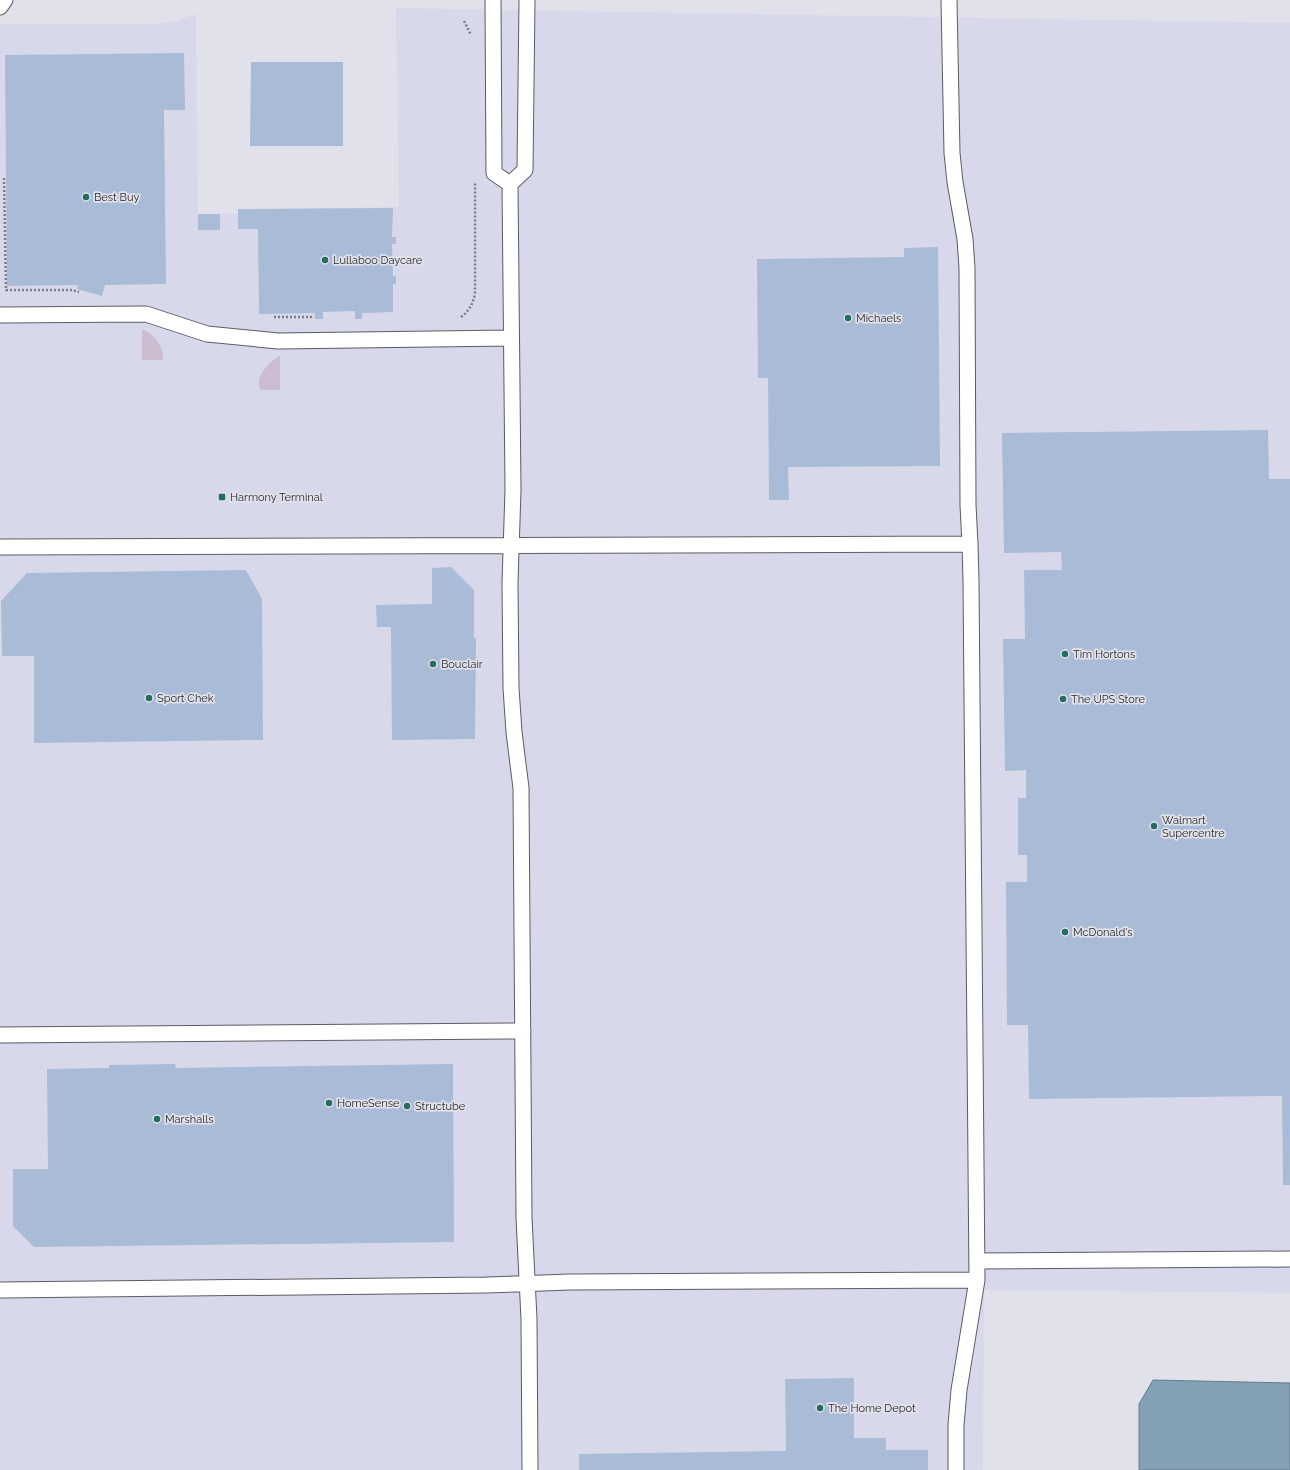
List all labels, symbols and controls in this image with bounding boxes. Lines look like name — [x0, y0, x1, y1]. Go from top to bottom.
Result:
place label: Best Buy — [94, 191, 139, 204]
marker: Best Buy — [81, 192, 91, 202]
place label: Lullaboo Daycare — [333, 254, 423, 267]
marker: Lullaboo Daycare — [320, 255, 330, 265]
place label: Michaels — [856, 312, 901, 325]
marker: Michaels — [843, 313, 853, 323]
place label: Harmony Terminal — [230, 491, 323, 504]
marker: Harmony Terminal — [217, 492, 227, 502]
place label: Tim Hortons — [1073, 648, 1135, 661]
marker: Tim Hortons — [1060, 649, 1070, 659]
place label: Bouclair — [441, 658, 483, 671]
marker: Bouclair — [428, 659, 438, 669]
place label: Sport Chek — [157, 692, 214, 705]
marker: Sport Chek — [144, 693, 154, 703]
place label: The UPS Store — [1071, 693, 1145, 706]
marker: The UPS Store — [1058, 694, 1068, 704]
place label: Walmart Supercentre — [1162, 814, 1225, 840]
marker: Walmart Supercentre — [1149, 821, 1159, 831]
place label: McDonald's — [1073, 926, 1133, 939]
marker: McDonald's — [1060, 927, 1070, 937]
place label: HomeSense — [337, 1097, 400, 1110]
marker: HomeSense — [324, 1098, 334, 1108]
place label: Structube — [415, 1100, 466, 1113]
marker: Structube — [402, 1101, 412, 1111]
place label: Marshalls — [165, 1113, 213, 1126]
marker: Marshalls — [152, 1114, 162, 1124]
place label: The Home Depot — [828, 1402, 916, 1415]
marker: The Home Depot — [815, 1403, 825, 1413]

